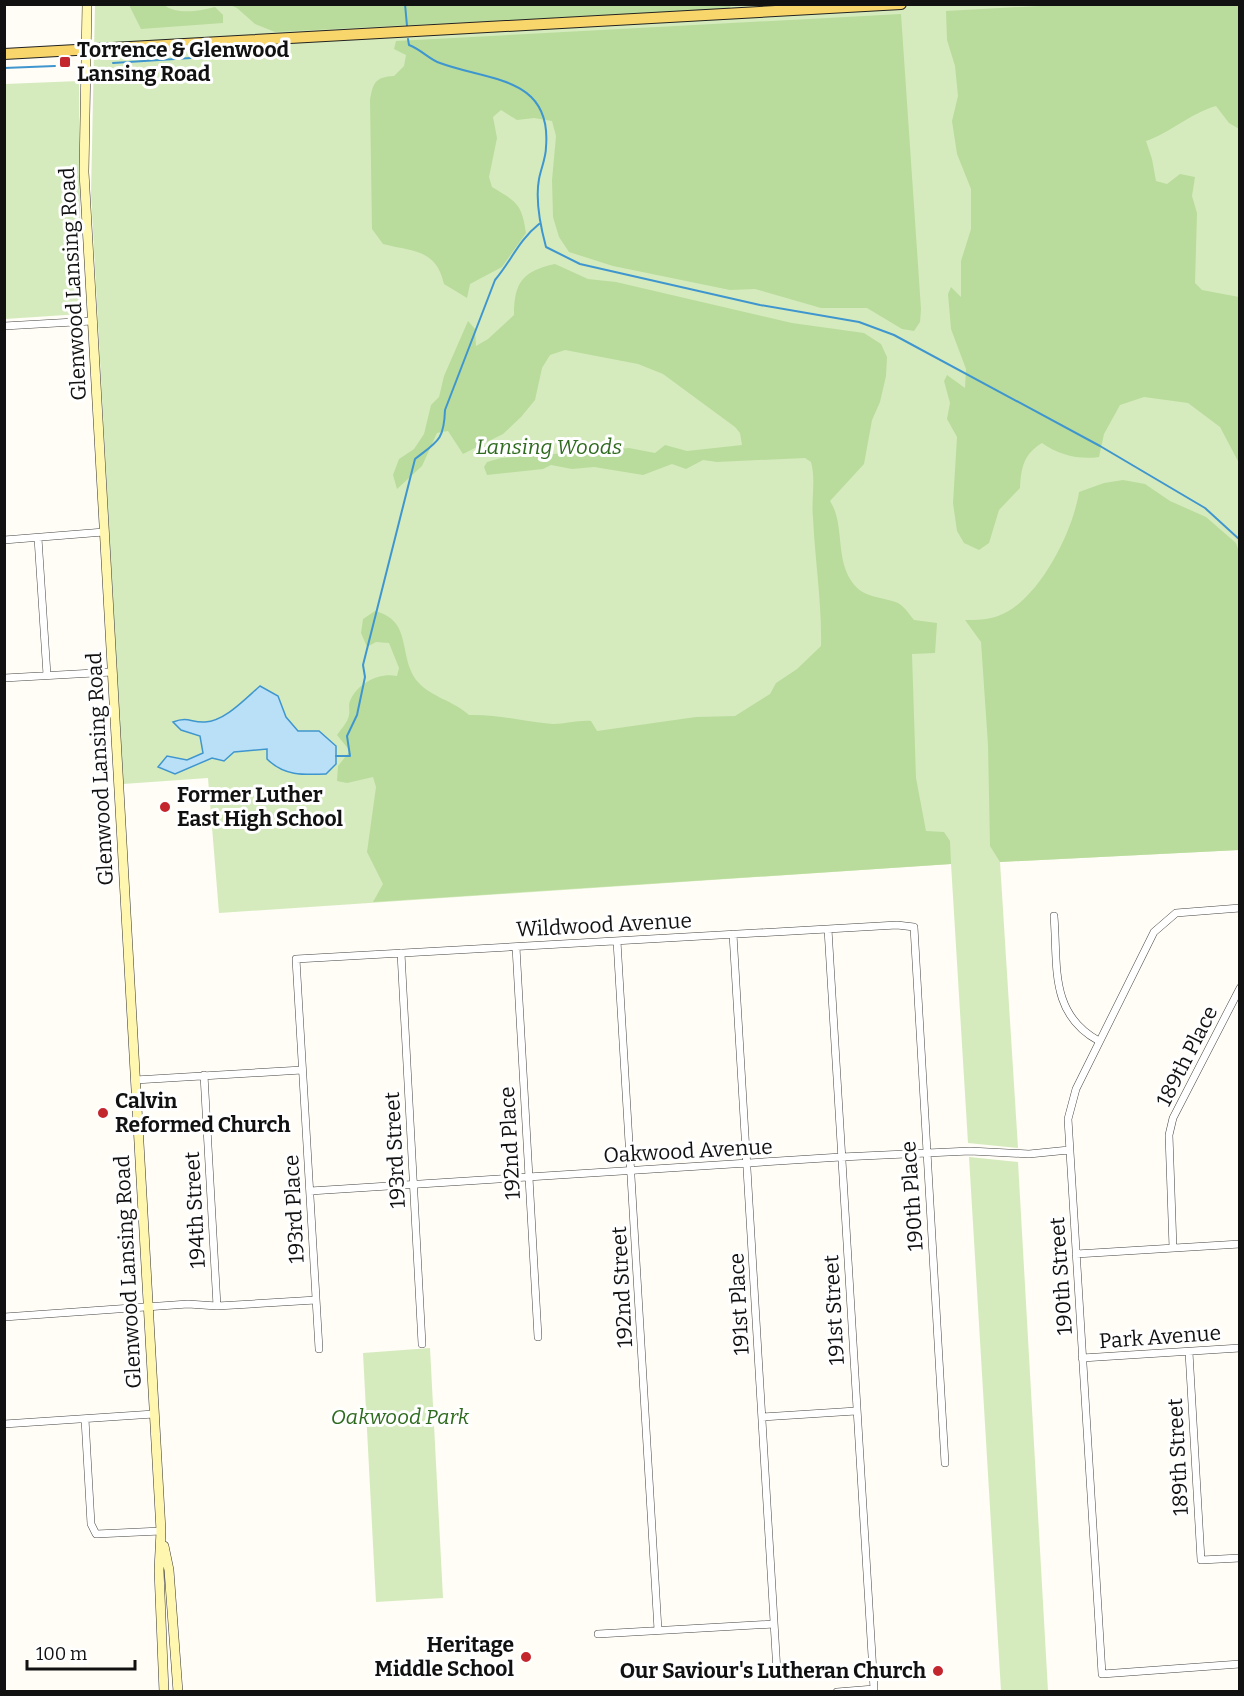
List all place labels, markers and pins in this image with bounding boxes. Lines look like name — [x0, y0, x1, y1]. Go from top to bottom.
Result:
place label: Torrence & Glenwood Lansing Road — [77, 37, 290, 87]
marker: Torrence & Glenwood Lansing Road — [58, 55, 72, 69]
place label: Former Luther East High School — [177, 782, 344, 832]
marker: Former Luther East High School — [158, 800, 172, 814]
place label: Calvin Reformed Church — [115, 1088, 291, 1138]
marker: Calvin Reformed Church — [96, 1106, 110, 1120]
place label: Heritage Middle School — [375, 1632, 514, 1682]
marker: Heritage Middle School — [519, 1650, 533, 1664]
place label: Our Saviour's Lutheran Church — [620, 1658, 927, 1684]
marker: Our Saviour's Lutheran Church — [931, 1664, 945, 1678]

